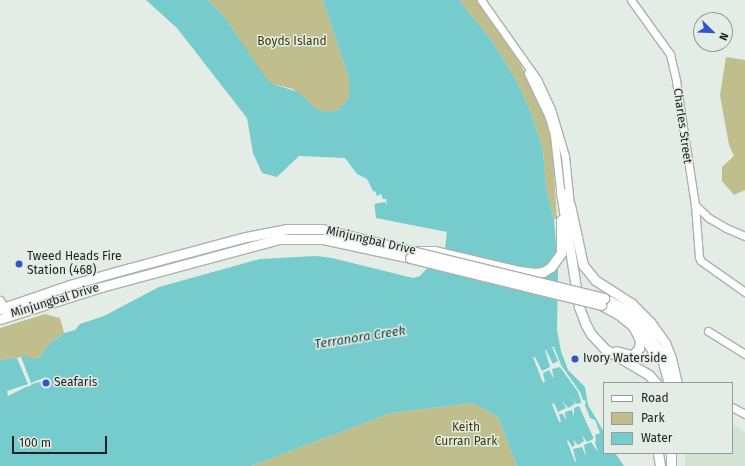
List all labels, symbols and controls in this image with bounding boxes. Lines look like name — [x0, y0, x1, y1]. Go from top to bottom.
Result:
north arrow — [693, 12, 733, 52]
text: N — [716, 31, 731, 42]
park label: Boyds Island — [257, 35, 327, 49]
street label: Charles Street — [670, 87, 694, 165]
street label: Minjungbal Drive — [325, 224, 417, 258]
place label: Tweed Heads Fire Station (468) — [27, 250, 122, 278]
marker: Tweed Heads Fire Station (468) — [14, 259, 24, 269]
street label: Minjungbal Drive — [9, 281, 101, 321]
water label: Terranora Creek — [313, 323, 407, 353]
place label: Ivory Waterside — [583, 352, 667, 366]
marker: Ivory Waterside — [570, 354, 580, 364]
place label: Seafaris — [54, 376, 97, 390]
marker: Seafaris — [41, 378, 51, 388]
legend — [603, 382, 733, 454]
text: Road — [641, 391, 669, 405]
text: Park — [641, 411, 665, 425]
park label: Keith Curran Park — [435, 421, 497, 449]
scale bar — [14, 428, 109, 454]
text: Water — [641, 431, 672, 445]
text: 100 m — [19, 436, 51, 450]

